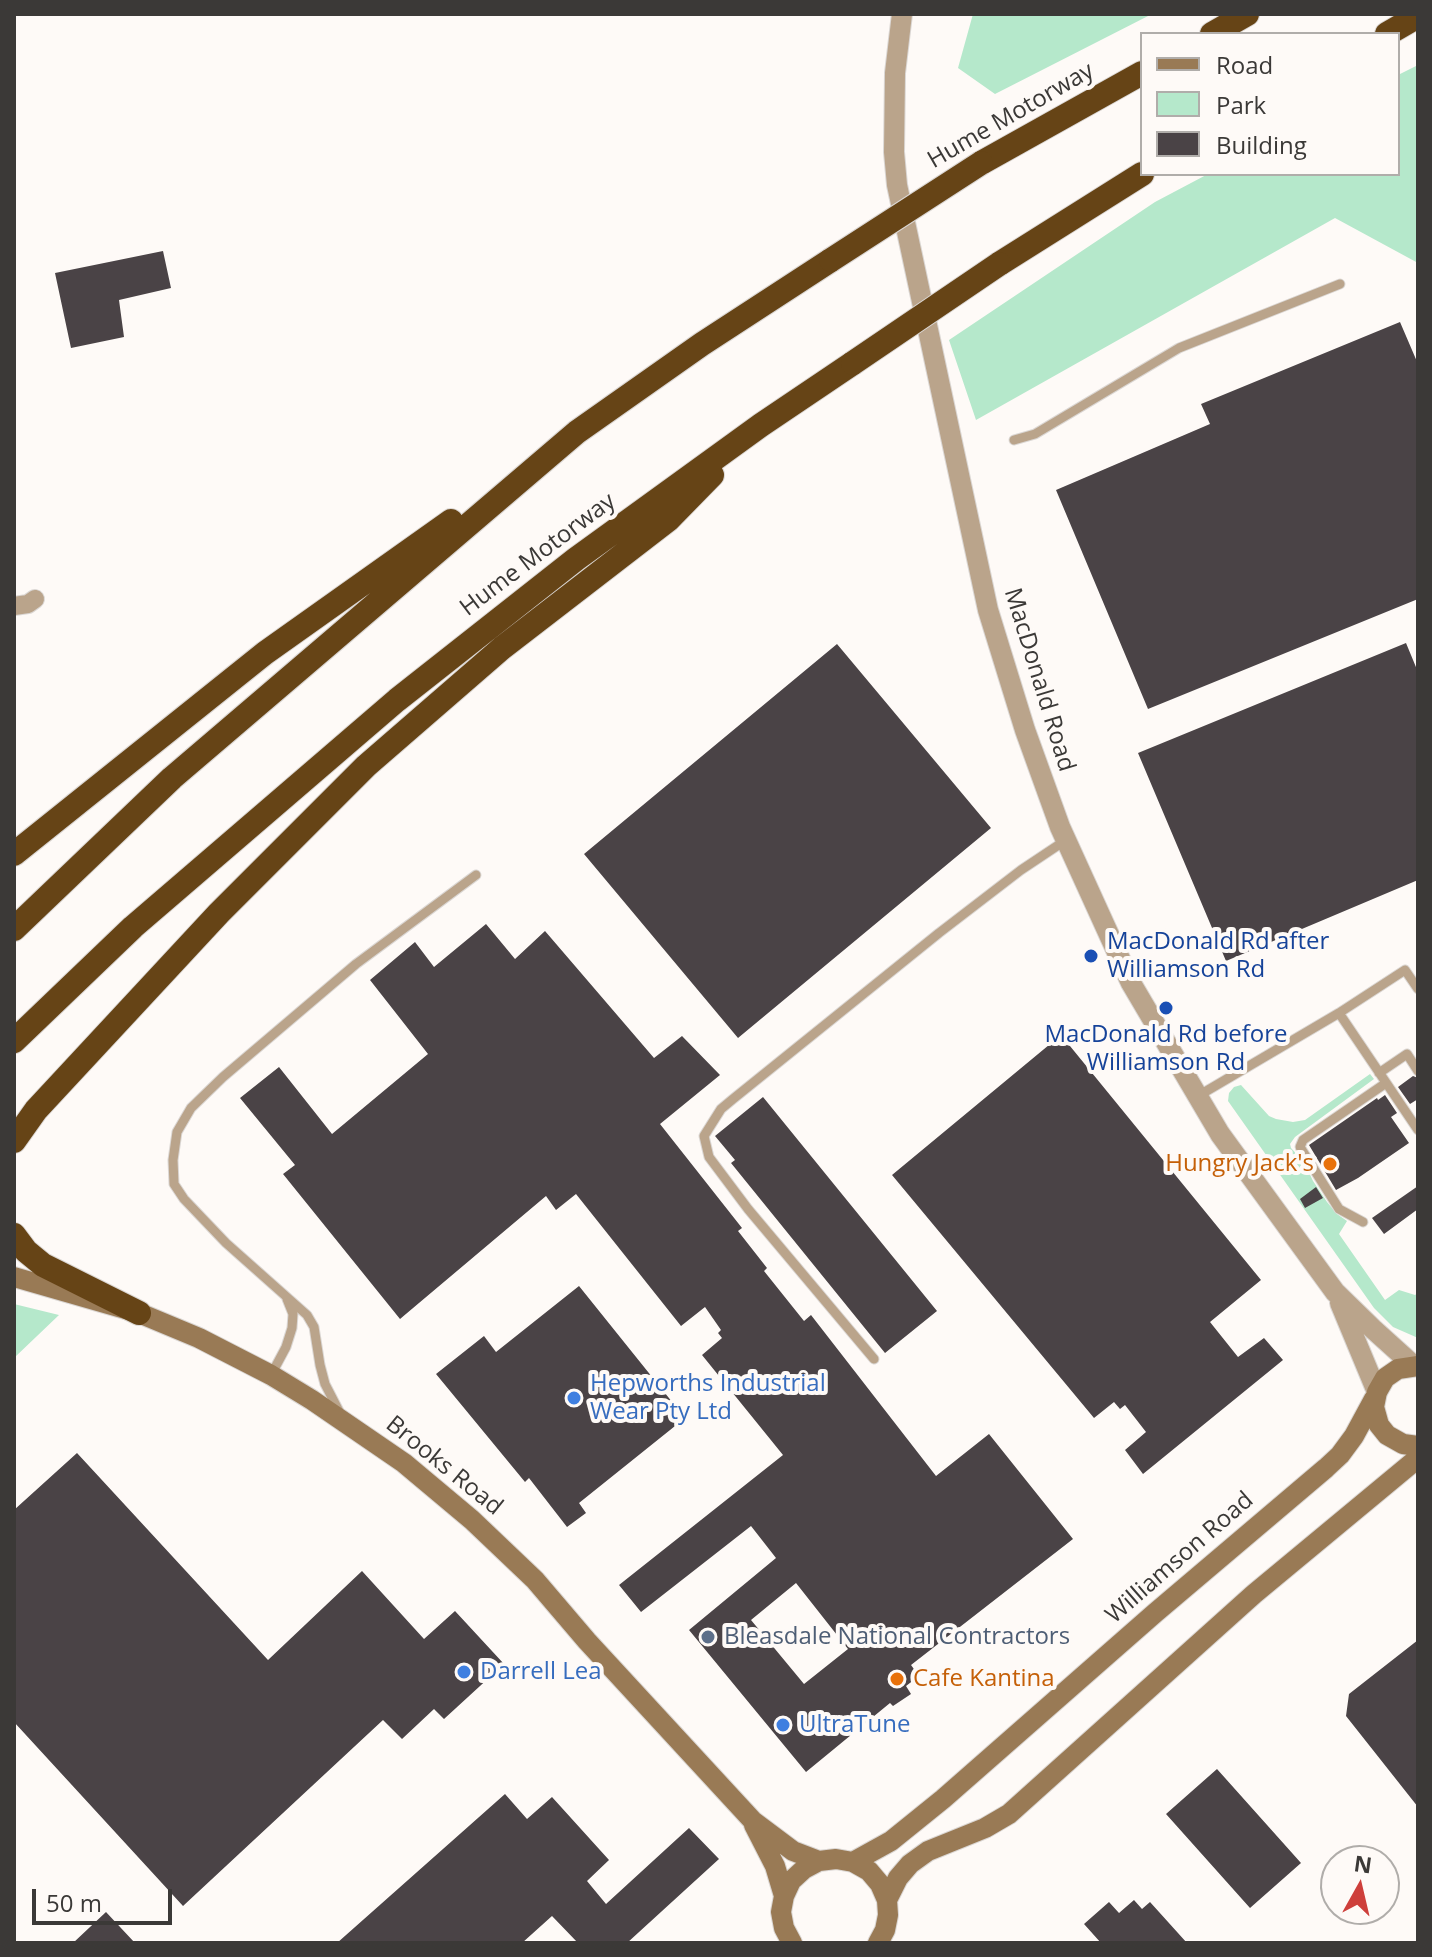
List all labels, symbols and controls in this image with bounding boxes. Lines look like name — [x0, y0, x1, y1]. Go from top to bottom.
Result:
legend — [1140, 32, 1400, 176]
text: Road — [1216, 48, 1273, 81]
street label: Hume Motorway — [923, 57, 1099, 175]
text: Park — [1216, 88, 1266, 121]
text: Building — [1216, 128, 1307, 161]
street label: Hume Motorway — [455, 487, 621, 623]
street label: MacDonald Road — [997, 585, 1081, 775]
place label: MacDonald Rd after Williamson Rd — [1107, 928, 1329, 984]
marker: MacDonald Rd after Williamson Rd — [1082, 947, 1100, 965]
marker: MacDonald Rd before Williamson Rd — [1157, 999, 1175, 1017]
place label: MacDonald Rd before Williamson Rd — [1045, 1021, 1287, 1077]
place label: Hungry Jack's — [1165, 1150, 1314, 1178]
marker: Hungry Jack's — [1321, 1155, 1339, 1173]
place label: Hepworths Industrial Wear Pty Ltd — [590, 1370, 826, 1426]
marker: Hepworths Industrial Wear Pty Ltd — [565, 1389, 583, 1407]
street label: Brooks Road — [380, 1410, 508, 1522]
street label: Williamson Road — [1100, 1486, 1260, 1630]
place label: Bleasdale National Contractors — [724, 1623, 1070, 1651]
marker: Bleasdale National Contractors — [699, 1628, 717, 1646]
place label: Darrell Lea — [480, 1658, 602, 1686]
marker: Darrell Lea — [455, 1663, 473, 1681]
place label: Cafe Kantina — [913, 1665, 1055, 1693]
marker: Cafe Kantina — [888, 1670, 906, 1688]
place label: UltraTune — [799, 1711, 910, 1739]
marker: UltraTune — [774, 1716, 792, 1734]
north arrow — [1320, 1845, 1400, 1925]
text: N — [1352, 1847, 1374, 1879]
scale bar — [36, 1873, 176, 1923]
text: 50 m — [46, 1886, 102, 1919]

